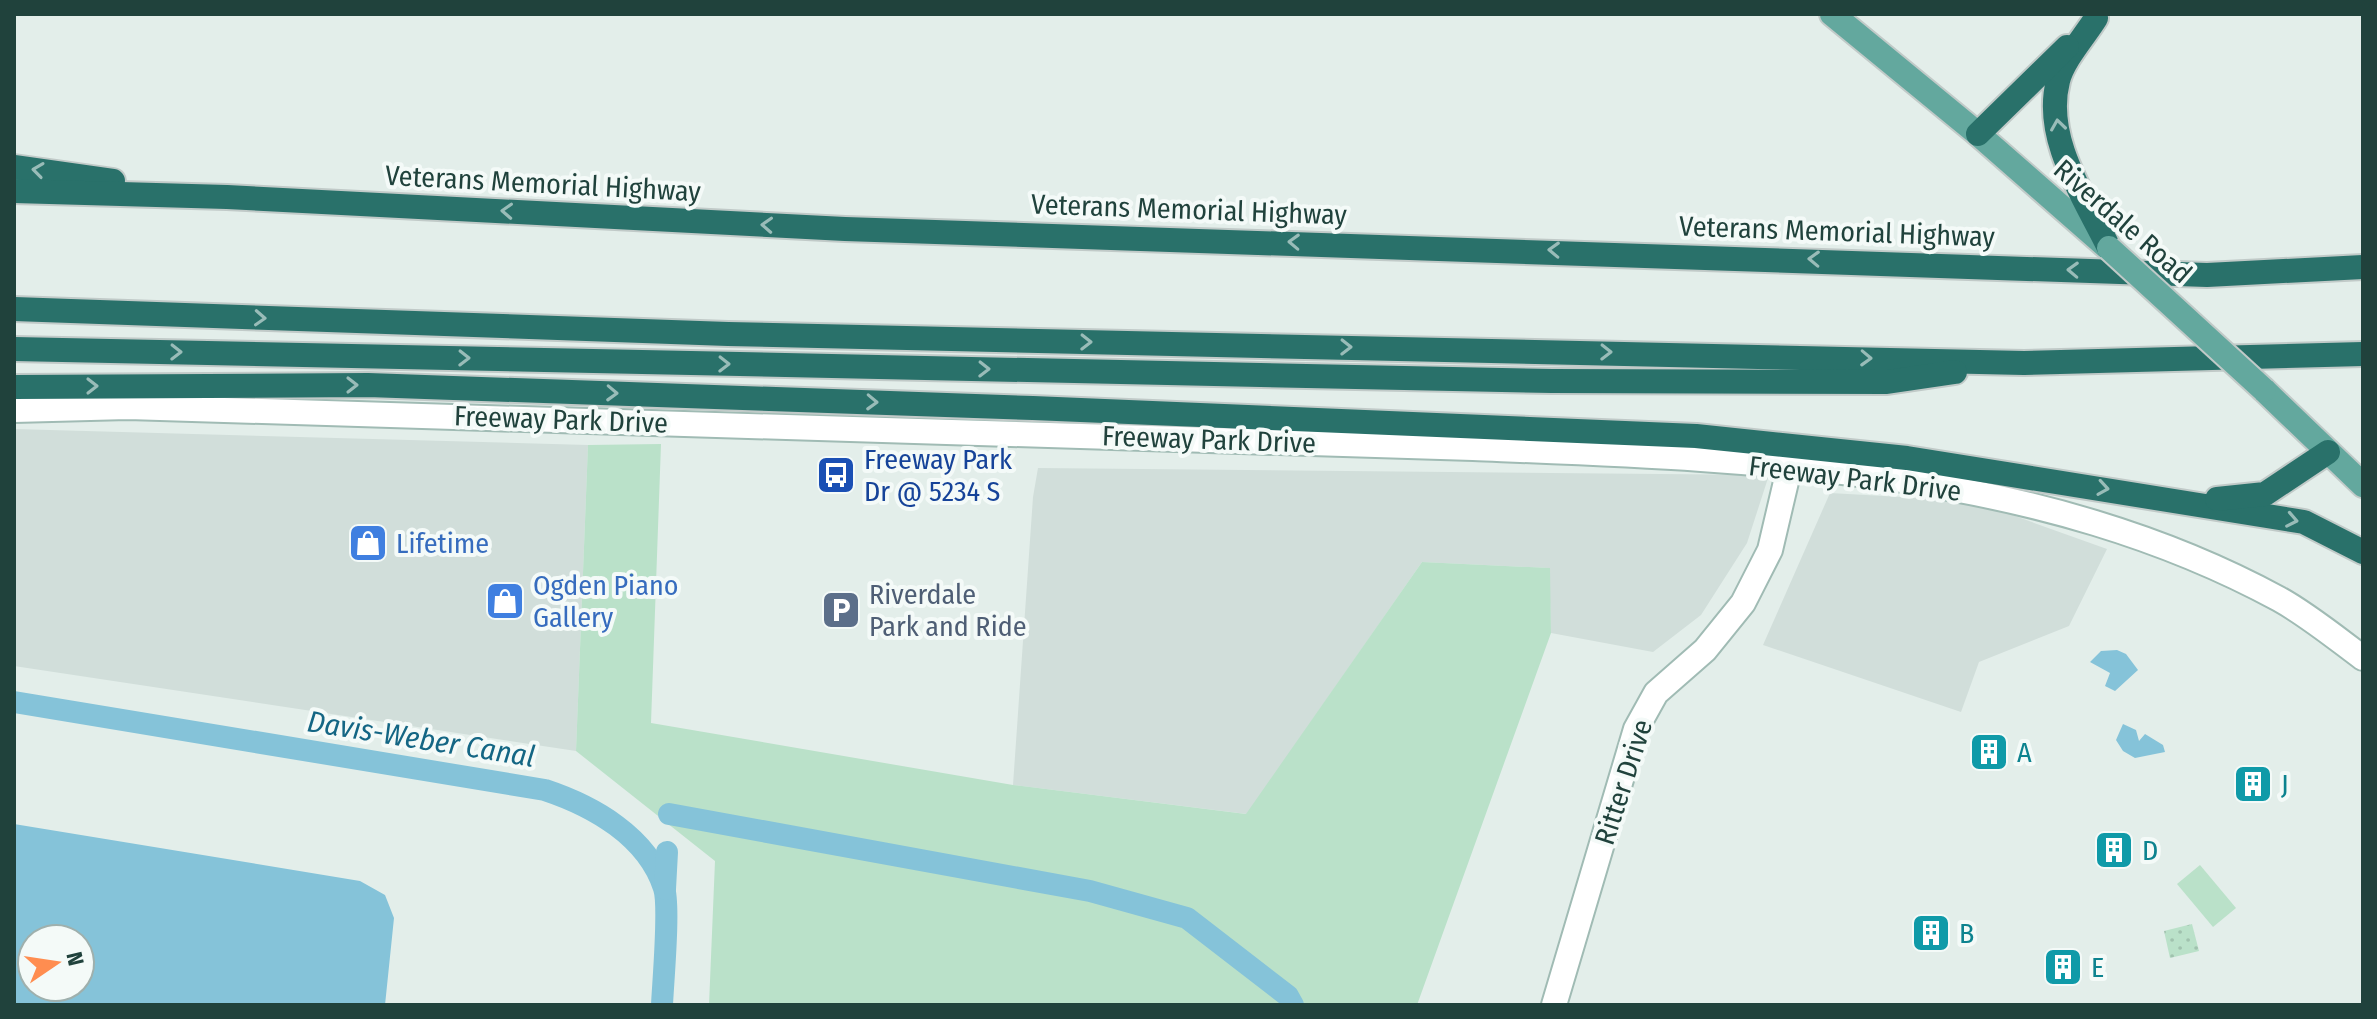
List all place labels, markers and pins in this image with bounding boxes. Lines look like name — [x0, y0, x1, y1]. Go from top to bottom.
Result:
place label: Freeway Park Dr @ 5234 S — [864, 443, 1013, 508]
bus stop icon: Freeway Park Dr @ 5234 S — [815, 454, 857, 496]
shop icon: Lifetime — [347, 522, 389, 564]
place label: Lifetime — [396, 527, 489, 560]
place label: Ogden Piano Gallery — [533, 569, 678, 634]
place label: Riverdale Park and Ride — [869, 578, 1027, 643]
shop icon: Ogden Piano Gallery — [484, 580, 526, 622]
parking icon: Riverdale Park and Ride — [820, 589, 862, 631]
building icon: A — [1968, 731, 2010, 773]
place label: A — [2017, 736, 2032, 769]
building icon: J — [2232, 763, 2274, 805]
place label: J — [2281, 768, 2289, 801]
building icon: D — [2093, 829, 2135, 871]
place label: D — [2142, 834, 2158, 867]
building icon: B — [1910, 912, 1952, 954]
place label: B — [1959, 917, 1974, 950]
building icon: E — [2042, 946, 2084, 988]
place label: E — [2091, 951, 2104, 984]

